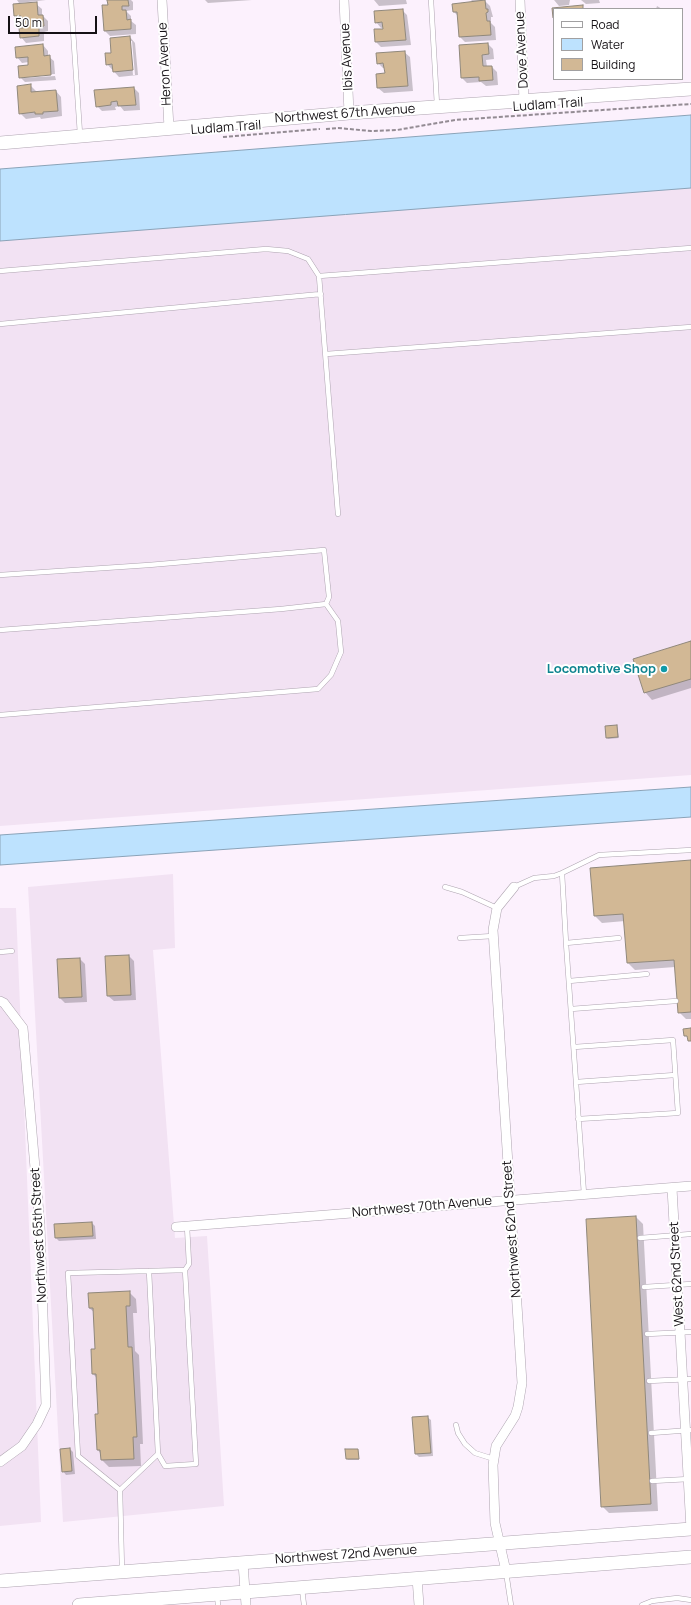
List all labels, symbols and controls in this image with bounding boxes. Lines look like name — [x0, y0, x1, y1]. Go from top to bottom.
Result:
scale bar — [10, 8, 99, 34]
legend — [553, 8, 683, 80]
street label: Dove Avenue — [512, 11, 532, 89]
text: 50 m — [15, 14, 42, 31]
text: Road — [591, 16, 619, 33]
street label: Heron Avenue — [155, 22, 175, 106]
street label: Ibis Avenue — [337, 23, 357, 91]
text: Water — [591, 36, 624, 53]
text: Building — [591, 56, 635, 73]
street label: Ludlam Trail — [512, 95, 584, 115]
street label: Northwest 67th Avenue — [274, 101, 416, 127]
street label: Ludlam Trail — [190, 118, 262, 138]
place label: Locomotive Shop — [547, 661, 656, 677]
marker: Locomotive Shop — [659, 664, 669, 674]
street label: Northwest 62nd Street — [499, 1160, 525, 1298]
street label: Northwest 65th Street — [28, 1167, 50, 1303]
street label: Northwest 70th Avenue — [351, 1193, 493, 1221]
street label: West 62nd Street — [666, 1221, 688, 1327]
street label: Northwest 72nd Avenue — [274, 1542, 418, 1568]

